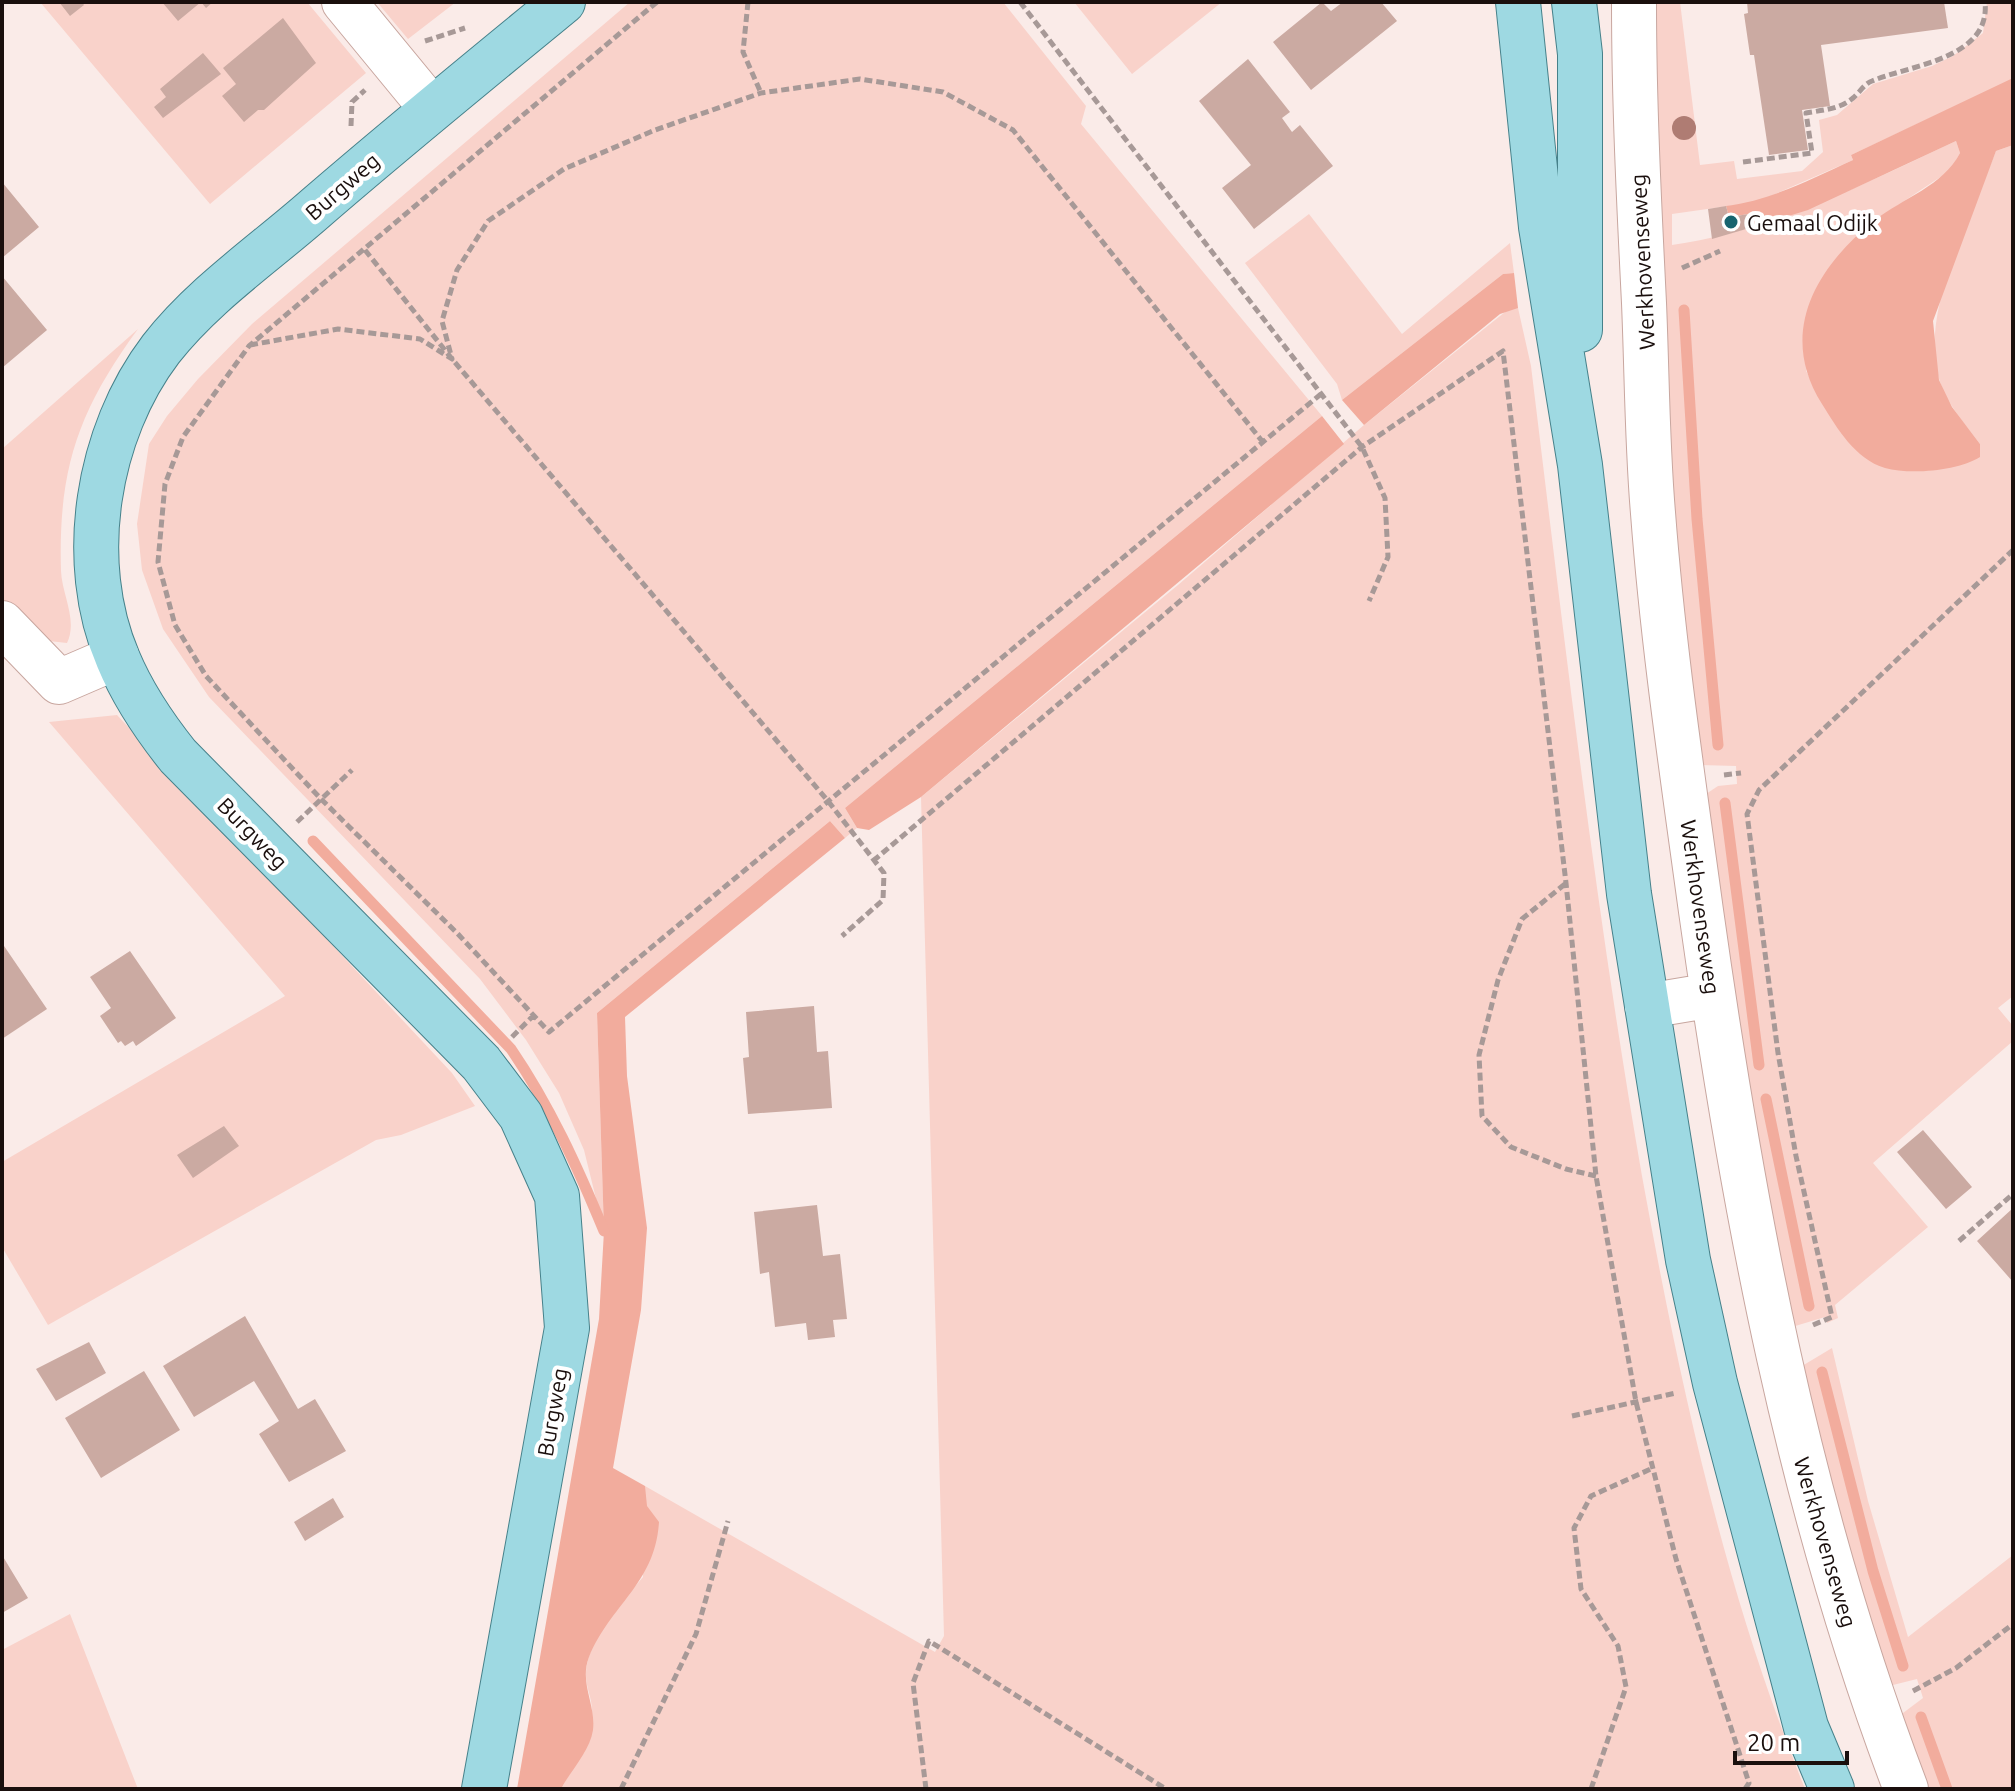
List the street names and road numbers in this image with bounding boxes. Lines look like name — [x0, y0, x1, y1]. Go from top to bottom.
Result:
street label: Burgweg — [300, 147, 384, 225]
street label: Werkhovenseweg — [1625, 173, 1659, 351]
street label: Burgweg — [213, 792, 293, 874]
street label: Werkhovenseweg — [1676, 818, 1726, 996]
street label: Burgweg — [532, 1366, 572, 1458]
street label: Werkhovenseweg — [1790, 1454, 1862, 1630]

